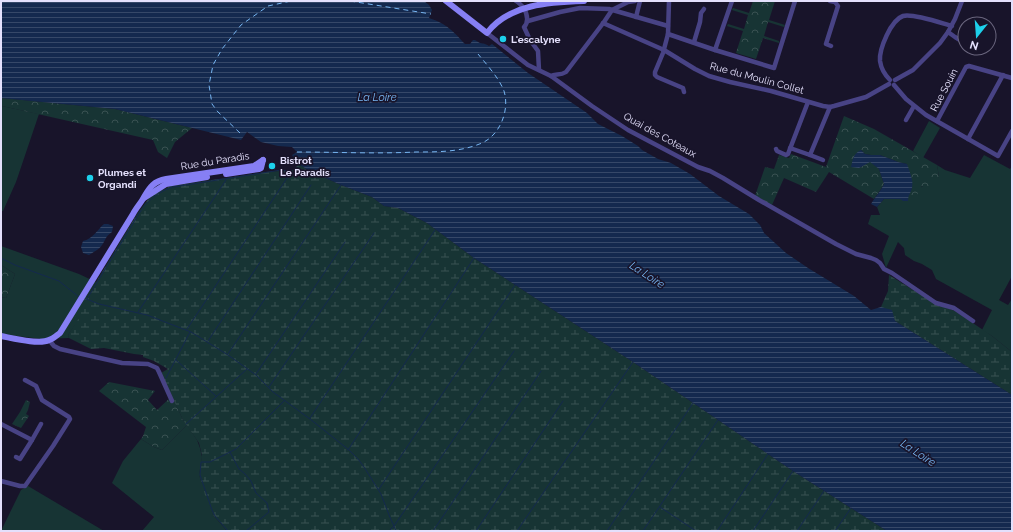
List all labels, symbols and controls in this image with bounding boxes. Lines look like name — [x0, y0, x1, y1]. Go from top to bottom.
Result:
north arrow — [957, 16, 997, 56]
marker: L'escalyne — [498, 34, 508, 44]
place label: L'escalyne — [511, 34, 560, 45]
text: N — [968, 38, 980, 53]
street label: Rue du Moulin Collet — [709, 60, 806, 96]
street label: Rue Souin — [928, 67, 960, 113]
water label: La Loire — [357, 91, 397, 104]
street label: Quai des Coteaux — [622, 110, 698, 160]
street label: Rue du Paradis — [180, 150, 250, 172]
place label: Bistrot Le Paradis — [280, 155, 330, 178]
marker: Bistrot Le Paradis — [267, 161, 277, 171]
place label: Plumes et Organdi — [98, 167, 146, 190]
marker: Plumes et Organdi — [85, 173, 95, 183]
water label: La Loire — [627, 259, 667, 291]
water label: La Loire — [898, 437, 938, 469]

